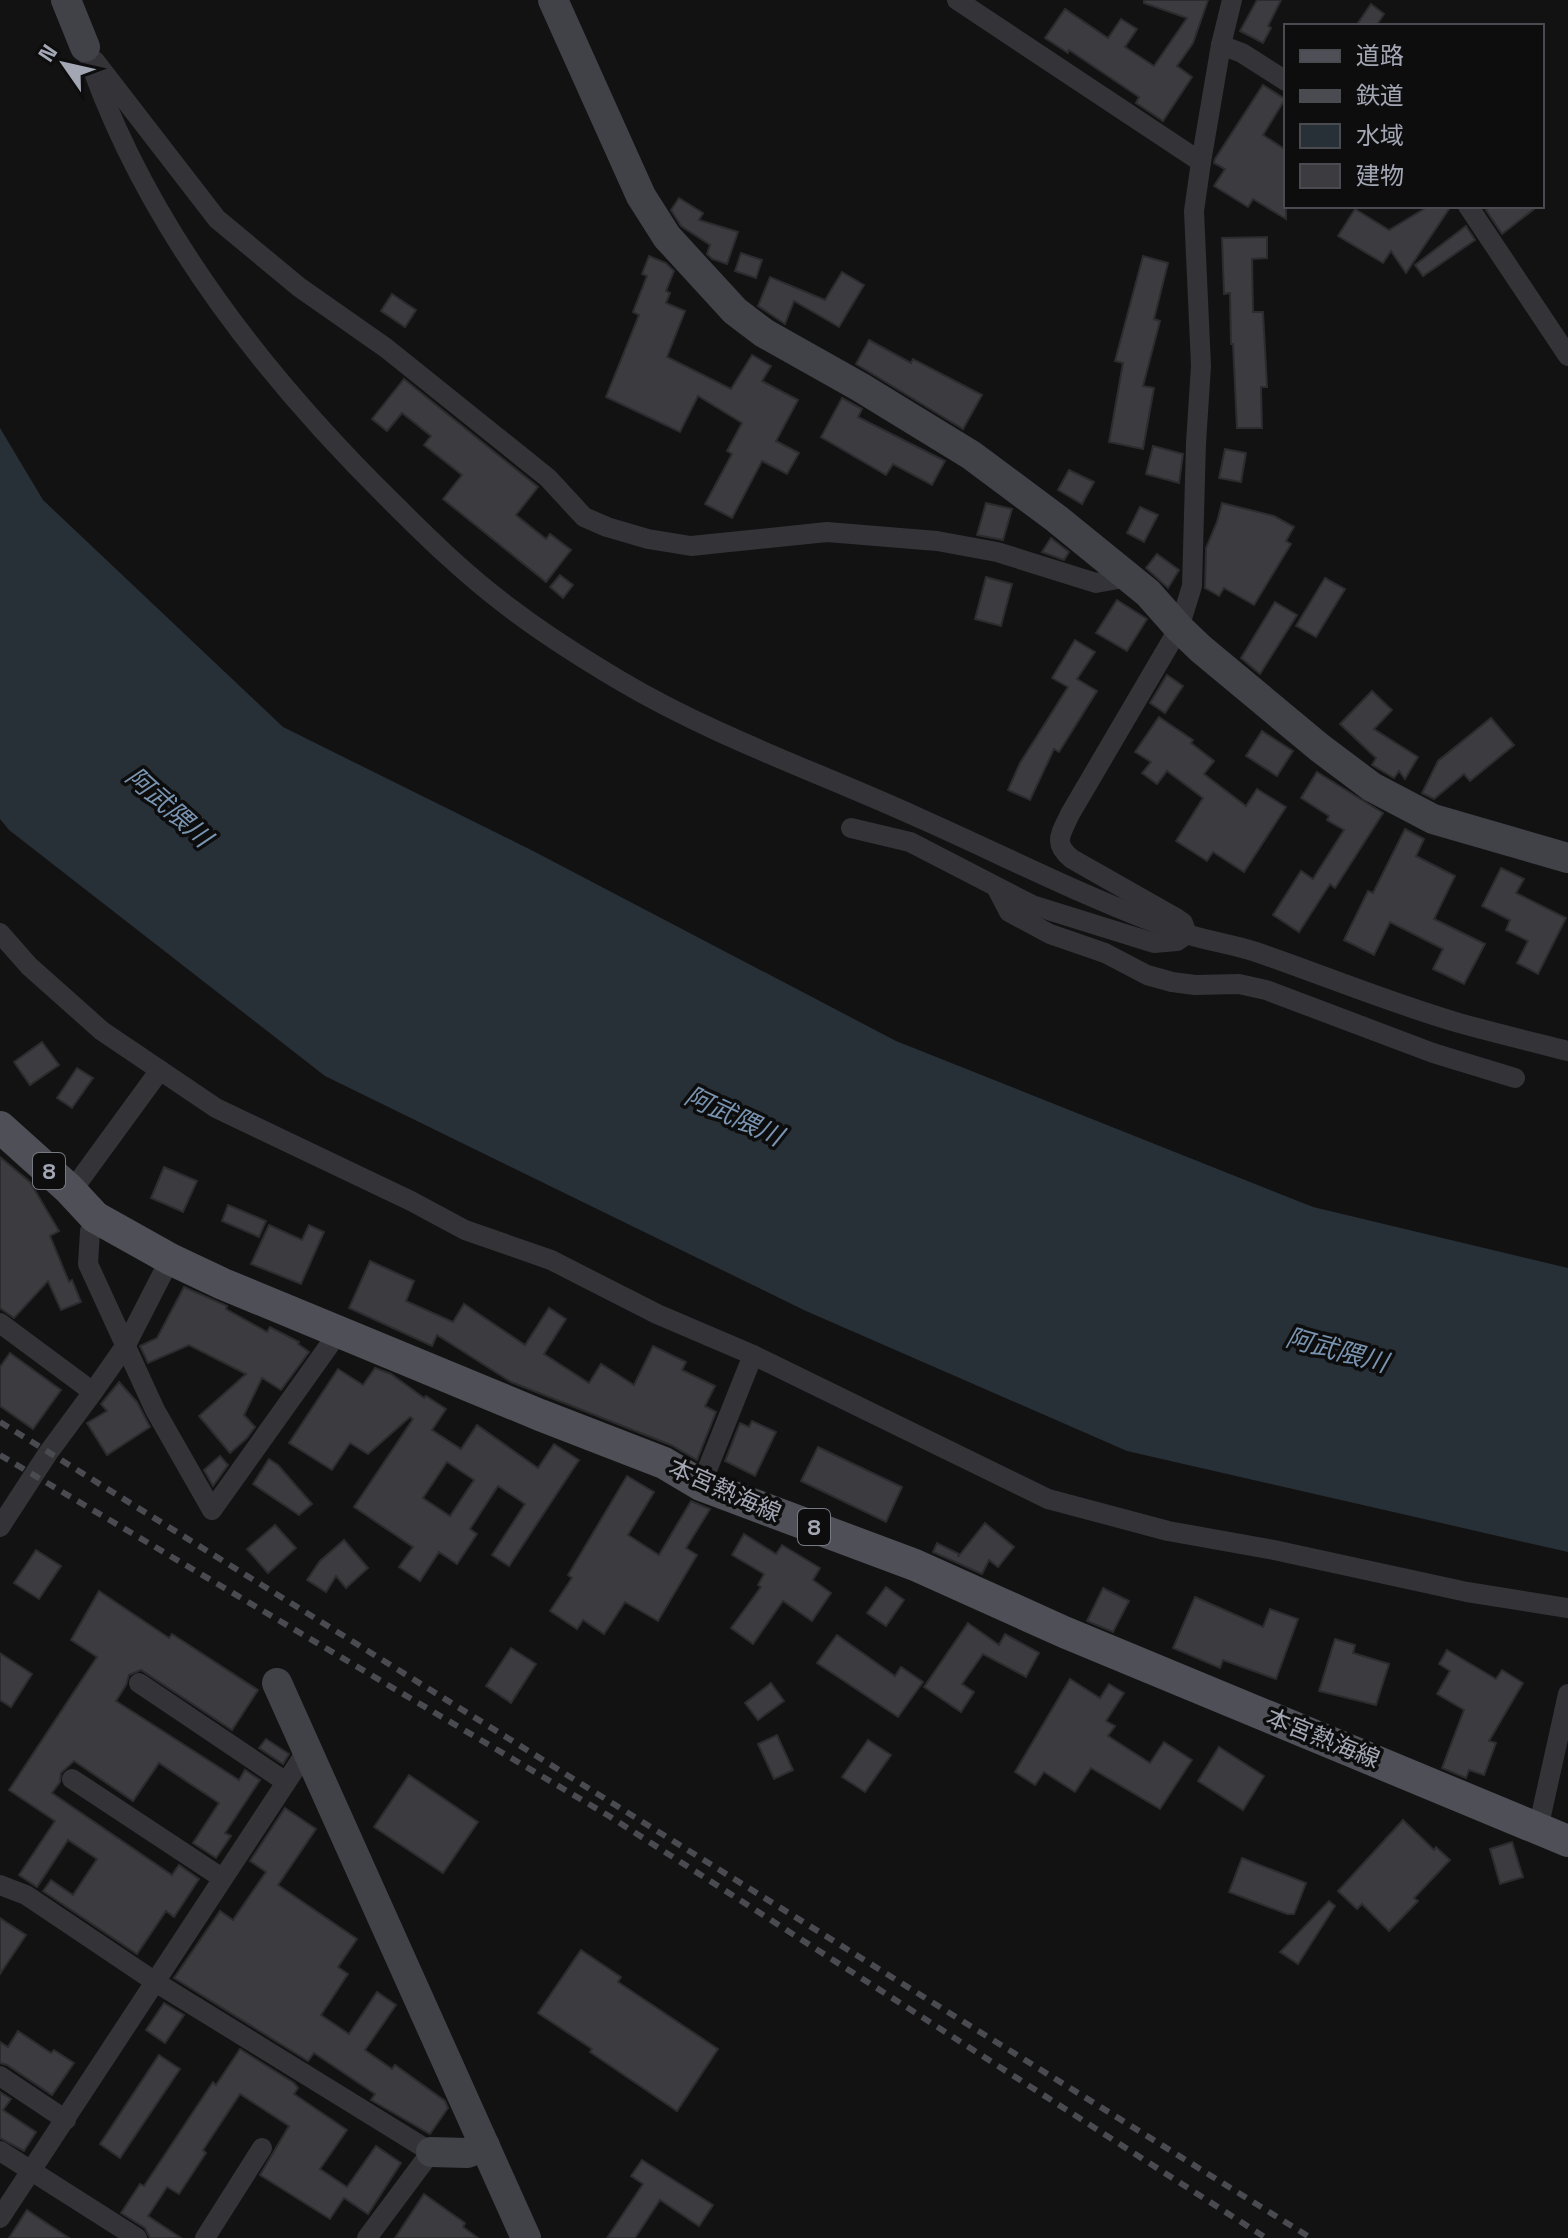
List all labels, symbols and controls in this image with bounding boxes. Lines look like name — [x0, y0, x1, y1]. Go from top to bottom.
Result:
north arrow — [24, 24, 104, 104]
legend — [1284, 24, 1544, 208]
text: N — [32, 39, 63, 67]
text: 道路 — [1356, 40, 1404, 71]
text: 鉄道 — [1356, 80, 1404, 111]
text: 水域 — [1356, 120, 1404, 151]
text: 建物 — [1356, 160, 1404, 191]
water label: 阿武隈川 — [119, 760, 221, 856]
water label: 阿武隈川 — [680, 1079, 791, 1155]
road number: 8 — [33, 1153, 65, 1189]
water label: 阿武隈川 — [1282, 1320, 1395, 1381]
street label: 本宮熱海線 — [664, 1451, 786, 1529]
road number: 8 — [798, 1509, 830, 1545]
street label: 本宮熱海線 — [1262, 1701, 1384, 1775]

